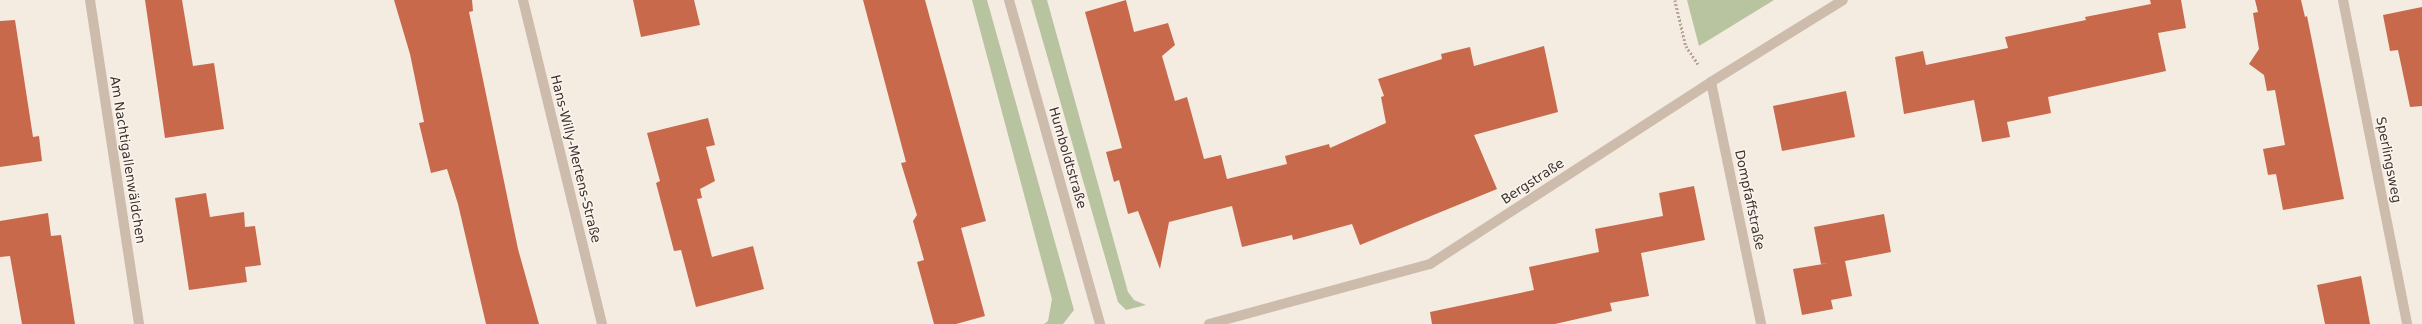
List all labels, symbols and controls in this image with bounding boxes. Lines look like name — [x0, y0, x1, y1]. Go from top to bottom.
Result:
street label: Hans-Willy-Mertens-Straße — [547, 73, 603, 245]
street label: Am Nachtigallenwäldchen — [106, 75, 148, 245]
street label: Humboldtstraße — [1045, 105, 1089, 211]
street label: Sperlingsweg — [2372, 116, 2404, 204]
street label: Dompfaffstraße — [1731, 149, 1767, 251]
street label: Bergstraße — [1499, 156, 1567, 208]

